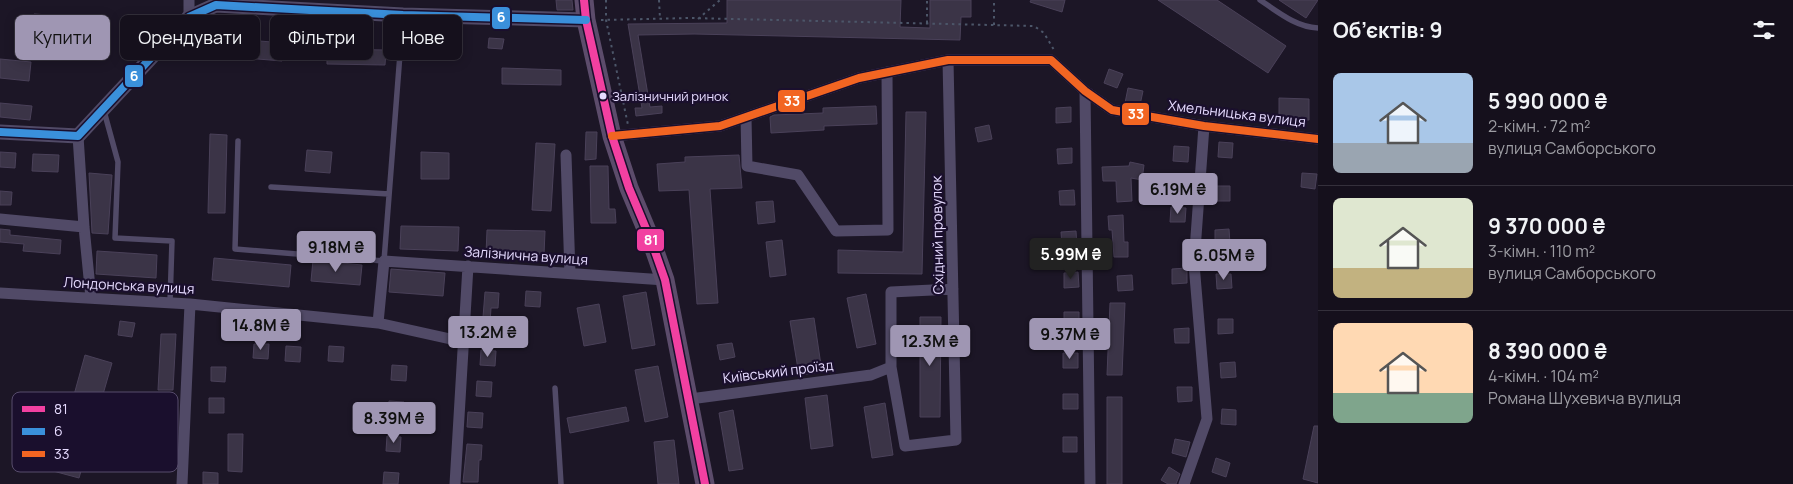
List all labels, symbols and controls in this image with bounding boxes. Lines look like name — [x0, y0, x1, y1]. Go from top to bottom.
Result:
line badge: 6 — [491, 6, 511, 30]
text: 6 — [497, 7, 505, 26]
chip: Купити — [15, 15, 110, 60]
chip: Орендувати — [120, 15, 260, 60]
chip: Фільтри — [270, 15, 373, 60]
chip: Нове — [383, 15, 462, 60]
text: Об’єктів: 9 — [1333, 16, 1443, 44]
icon: filters — [1750, 16, 1778, 44]
line badge: 6 — [124, 64, 144, 88]
text: 6 — [130, 66, 138, 85]
place label: Залізничний ринок — [612, 87, 729, 105]
text: 5 990 000 ₴ — [1488, 87, 1607, 115]
line badge: 33 — [777, 89, 806, 113]
marker: Залізничний ринок — [598, 91, 608, 101]
text: 33 — [784, 91, 800, 110]
icon: home — [1373, 93, 1433, 153]
street label: Хмельницька вулиця — [1167, 95, 1307, 131]
line badge: 33 — [1121, 102, 1150, 126]
text: 33 — [1128, 104, 1144, 123]
text: 2-кімн. · 72 m² — [1488, 115, 1590, 137]
text: вулиця Самборського — [1488, 137, 1656, 159]
pin: 6.19M ₴ — [1132, 172, 1224, 215]
street label: Східний провулок — [926, 175, 948, 294]
text: 6.19M ₴ — [1150, 178, 1206, 200]
text: 9 370 000 ₴ — [1488, 212, 1606, 240]
icon: home — [1373, 218, 1433, 278]
line badge: 81 — [636, 228, 665, 252]
pin: 9.18M ₴ — [290, 230, 382, 273]
text: 81 — [644, 230, 658, 249]
text: 9.18M ₴ — [308, 236, 364, 258]
pin: 5.99M ₴ — [1025, 238, 1117, 280]
pin: 6.05M ₴ — [1178, 238, 1270, 281]
text: 3-кімн. · 110 m² — [1488, 240, 1595, 262]
street label: Залізнична вулиця — [463, 241, 589, 269]
text: 5.99M ₴ — [1040, 243, 1102, 265]
text: 6.05M ₴ — [1193, 244, 1255, 266]
text: вулиця Самборського — [1488, 262, 1656, 284]
street label: Лондонська вулиця — [63, 272, 195, 298]
pin: 14.8M ₴ — [215, 308, 307, 351]
text: 14.8M ₴ — [232, 314, 290, 336]
pin: 13.2M ₴ — [442, 316, 534, 358]
pin: 9.37M ₴ — [1024, 318, 1116, 360]
text: 13.2M ₴ — [459, 321, 517, 343]
text: 9.37M ₴ — [1040, 323, 1100, 345]
pin: 12.3M ₴ — [884, 324, 976, 367]
text: 12.3M ₴ — [901, 330, 959, 352]
text: 8 390 000 ₴ — [1488, 337, 1607, 365]
icon: home — [1373, 343, 1433, 403]
street label: Київський проїзд — [722, 355, 834, 387]
text: 4-кімн. · 104 m² — [1488, 365, 1599, 387]
text: Романа Шухевича вулиця — [1488, 387, 1681, 409]
legend — [12, 392, 178, 472]
text: 81 — [54, 399, 68, 418]
pin: 8.39M ₴ — [348, 402, 440, 444]
text: 8.39M ₴ — [364, 407, 424, 429]
text: 6 — [54, 421, 63, 440]
text: 33 — [54, 444, 69, 463]

